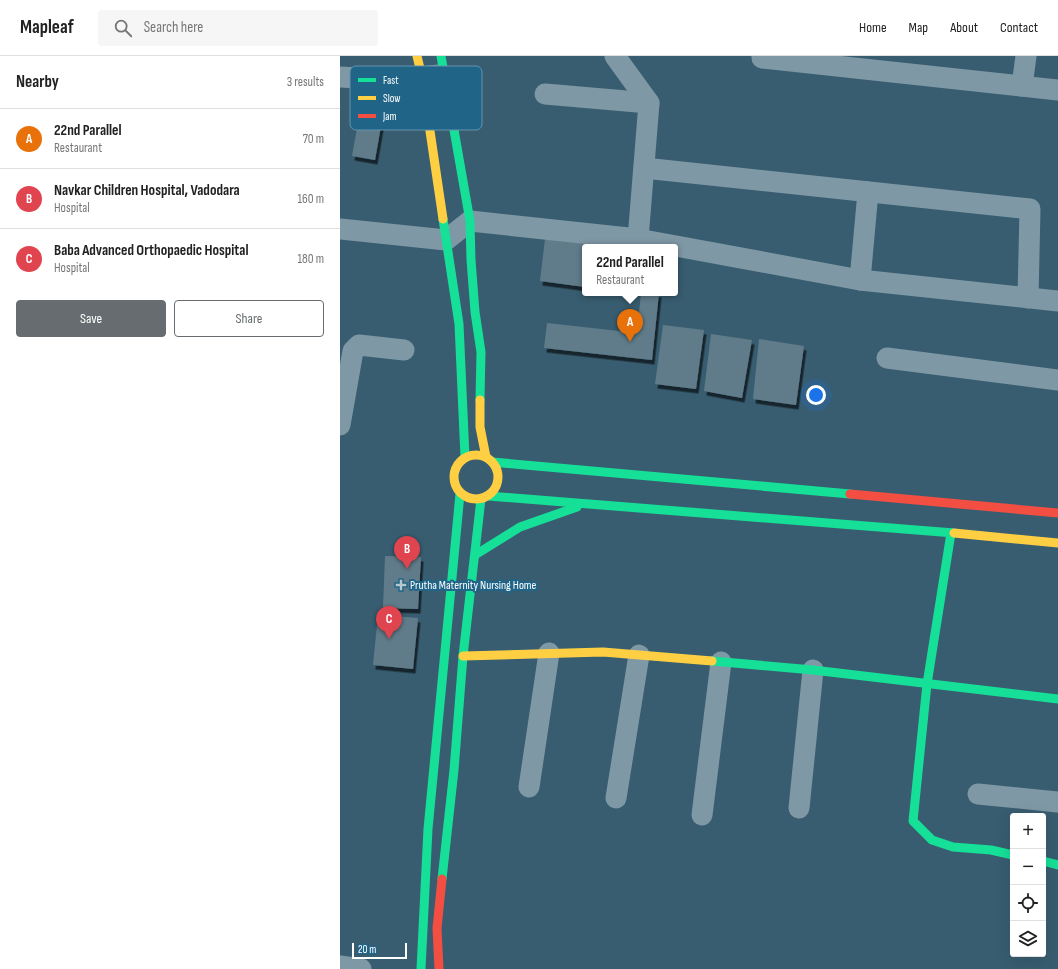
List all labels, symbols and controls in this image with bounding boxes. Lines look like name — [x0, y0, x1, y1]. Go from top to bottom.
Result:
search box — [98, 10, 378, 46]
text: Mapleaf — [20, 16, 74, 39]
icon: search — [112, 17, 134, 39]
text: Search here — [144, 18, 203, 37]
text: Home — [859, 19, 887, 36]
text: Map — [909, 19, 928, 36]
text: About — [950, 19, 978, 36]
text: Contact — [1000, 19, 1038, 36]
legend — [350, 66, 482, 130]
text: Nearby — [16, 72, 59, 92]
text: 3 results — [287, 74, 324, 90]
text: Fast — [383, 74, 399, 87]
text: Slow — [383, 92, 400, 105]
text: Jam — [382, 110, 397, 123]
text: 22nd Parallel — [54, 121, 122, 140]
text: A — [26, 131, 32, 147]
text: 70 m — [303, 131, 324, 147]
text: Restaurant — [54, 140, 102, 156]
text: Navkar Children Hospital, Vadodara — [54, 181, 240, 200]
text: B — [26, 191, 32, 207]
text: 160 m — [298, 191, 324, 207]
text: Hospital — [54, 200, 90, 216]
text: Baba Advanced Orthopaedic Hospital — [54, 241, 248, 260]
popup — [582, 244, 678, 296]
text: C — [26, 251, 32, 267]
text: 180 m — [298, 251, 324, 267]
text: 22nd Parallel — [596, 253, 664, 272]
text: Hospital — [54, 260, 90, 276]
text: Restaurant — [596, 272, 644, 288]
button: Save — [16, 300, 166, 337]
button: Share — [174, 300, 324, 337]
pin: A — [617, 309, 643, 342]
your location — [806, 385, 826, 405]
pin: B — [394, 536, 420, 569]
place label: Prutha Maternity Nursing Home — [410, 578, 537, 593]
marker: Prutha Maternity Nursing Home — [395, 579, 407, 591]
pin: C — [376, 606, 402, 639]
map controls — [1010, 813, 1046, 957]
button: + — [1010, 813, 1046, 849]
button: − — [1010, 849, 1046, 885]
button: locate — [1010, 885, 1046, 921]
button: layers — [1010, 921, 1046, 957]
scale bar — [352, 941, 407, 960]
text: 20 m — [358, 943, 376, 956]

